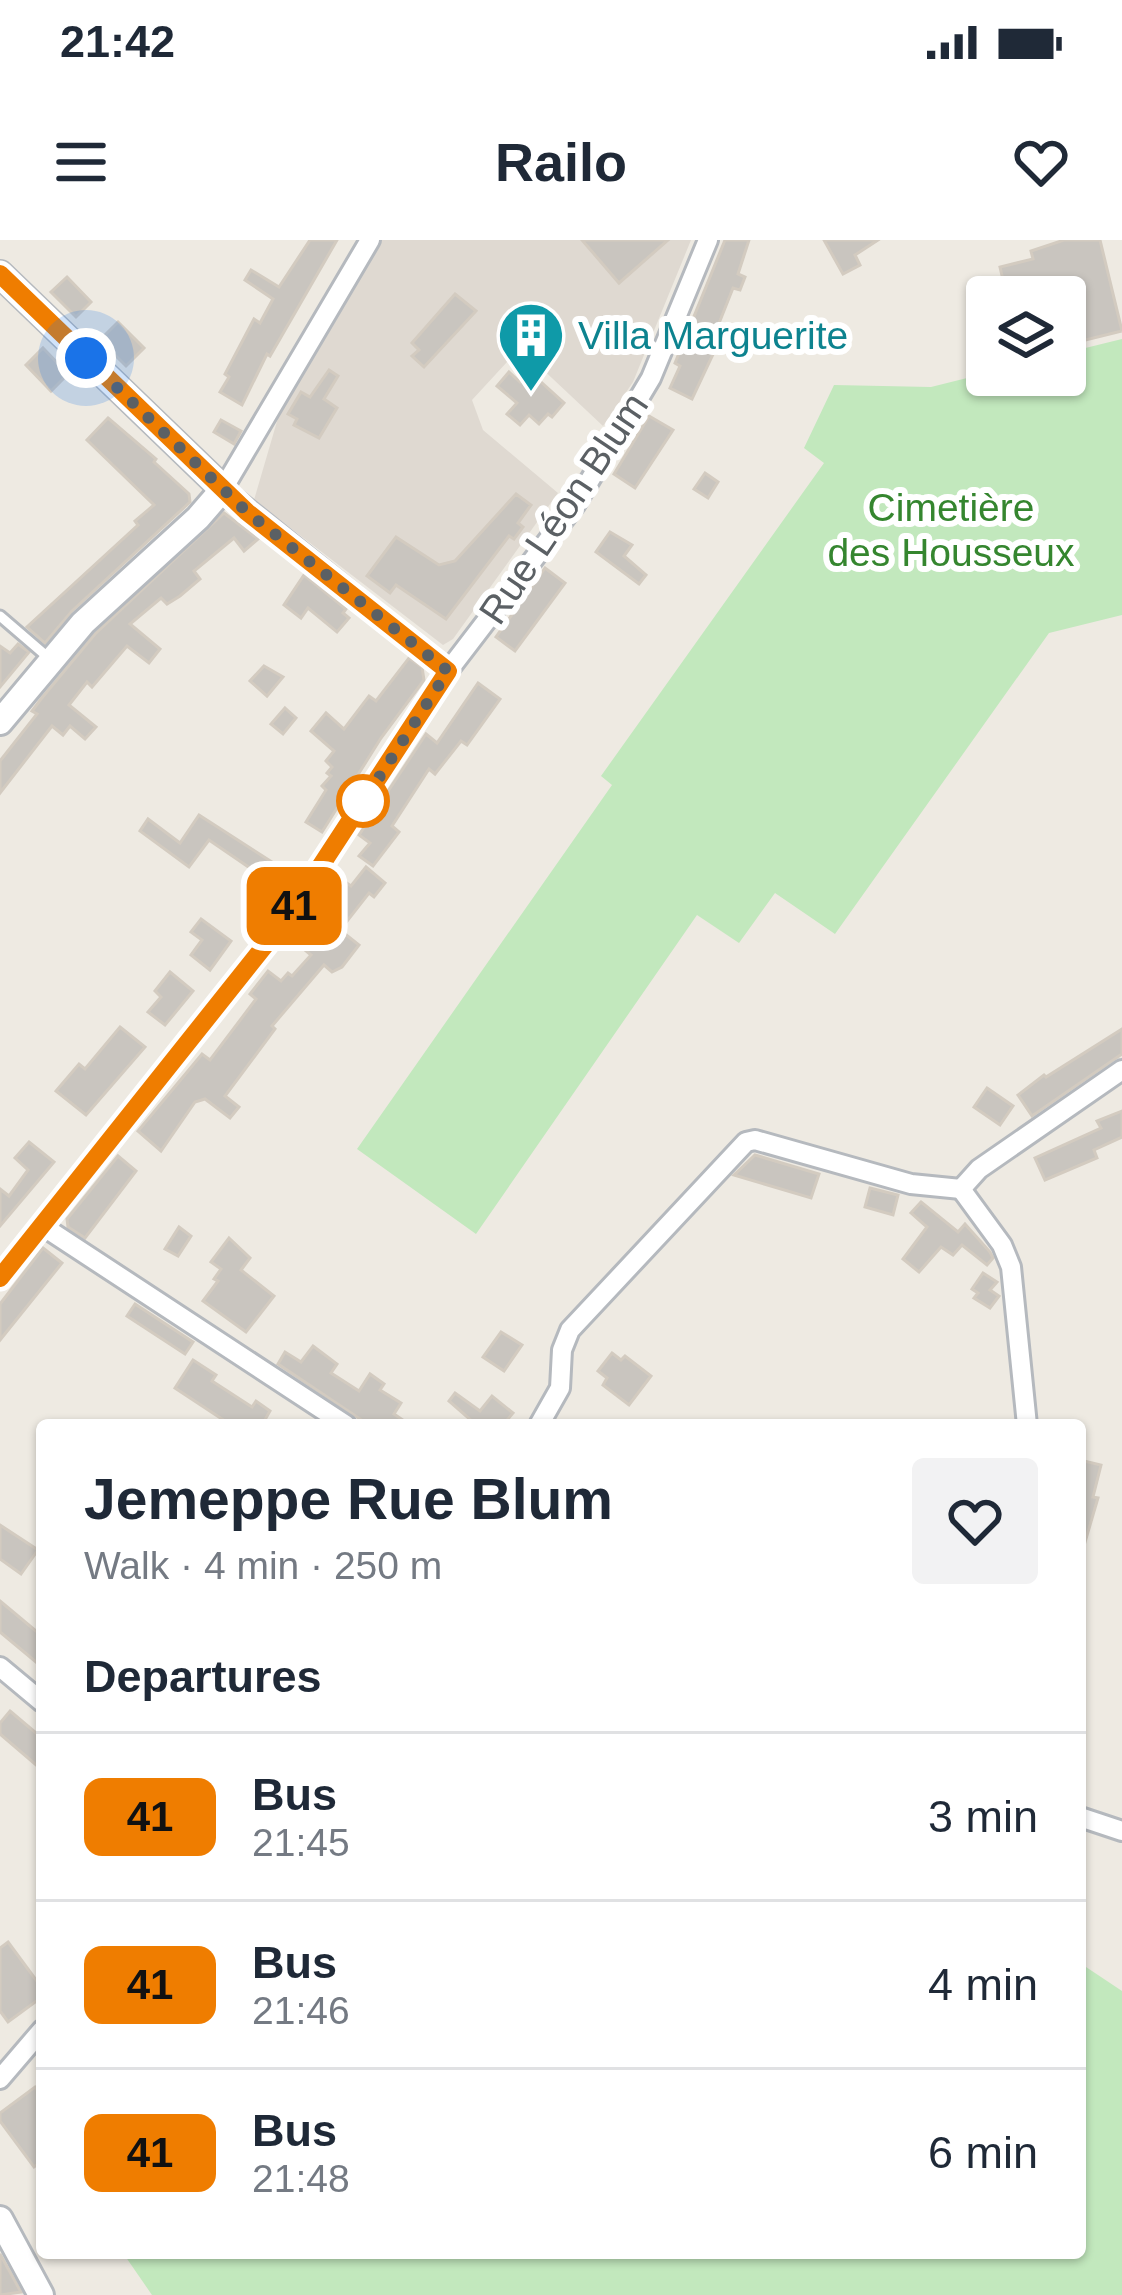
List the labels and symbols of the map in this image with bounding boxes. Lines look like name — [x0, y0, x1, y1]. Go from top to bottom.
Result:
building icon: Villa Marguerite — [496, 300, 566, 394]
place label: Villa Marguerite — [578, 314, 848, 357]
your location — [56, 328, 116, 388]
street label: Rue Léon Blum — [470, 385, 656, 632]
park label: Cimetière des Housseux — [827, 486, 1075, 574]
unlabelled marker — [338, 776, 388, 826]
line badge: 41 — [240, 867, 348, 945]

